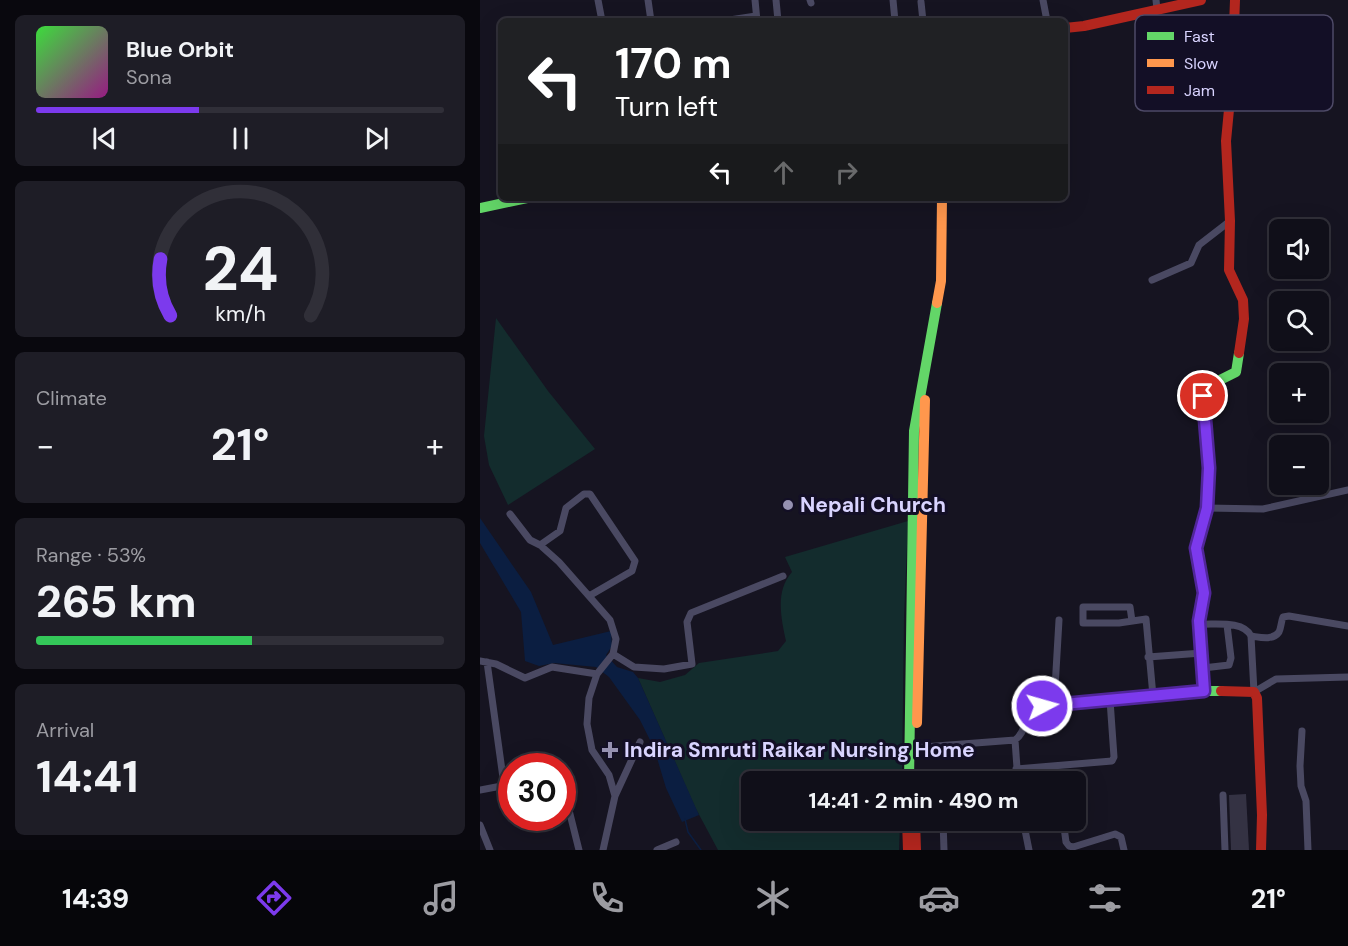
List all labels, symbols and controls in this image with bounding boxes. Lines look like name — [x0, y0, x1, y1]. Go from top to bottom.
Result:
legend — [1135, 15, 1333, 111]
text: Fast — [1184, 26, 1215, 47]
text: Blue Orbit — [126, 35, 234, 64]
text: 170 m — [615, 36, 732, 91]
icon: left — [516, 42, 594, 120]
text: Slow — [1184, 53, 1218, 74]
text: Sona — [126, 64, 172, 90]
text: Jam — [1184, 80, 1215, 101]
text: Turn left — [615, 89, 718, 124]
icon: previous — [88, 122, 121, 155]
icon: pause — [224, 122, 257, 155]
icon: next — [360, 122, 393, 155]
icon: left — [704, 156, 737, 189]
icon: ahead — [767, 156, 800, 189]
icon: right — [830, 156, 863, 189]
map controls — [1269, 219, 1329, 495]
button: sound — [1269, 219, 1329, 279]
text: 24 — [202, 228, 278, 309]
button: search — [1269, 291, 1329, 351]
text: km/h — [215, 300, 265, 328]
button: + — [1269, 363, 1329, 423]
pin — [1177, 370, 1228, 421]
icon: arrive — [1186, 379, 1219, 412]
text: Climate — [36, 385, 107, 411]
text: 21° — [211, 415, 269, 474]
text: − — [36, 424, 54, 467]
text: + — [426, 424, 444, 467]
button: − — [1269, 435, 1329, 495]
place label: Nepali Church — [800, 491, 946, 519]
marker: Nepali Church — [781, 498, 795, 512]
text: Range · 53% — [36, 542, 146, 568]
text: 265 km — [36, 572, 197, 631]
position arrow — [1010, 674, 1074, 738]
text: Arrival — [36, 717, 94, 743]
place label: Indira Smruti Raikar Nursing Home — [624, 736, 975, 764]
marker: Indira Smruti Raikar Nursing Home — [601, 741, 619, 759]
text: 14:41 — [36, 747, 139, 806]
speed limit sign: 30 — [498, 753, 576, 831]
text: 14:41 · 2 min · 490 m — [809, 786, 1018, 815]
icon: directions — [253, 877, 295, 919]
icon: music — [420, 877, 462, 919]
icon: phone — [586, 877, 628, 919]
icon: climate — [752, 877, 794, 919]
icon: car — [918, 877, 960, 919]
icon: filters — [1084, 877, 1126, 919]
text: 14:39 — [62, 881, 129, 916]
text: 21° — [1251, 881, 1286, 916]

